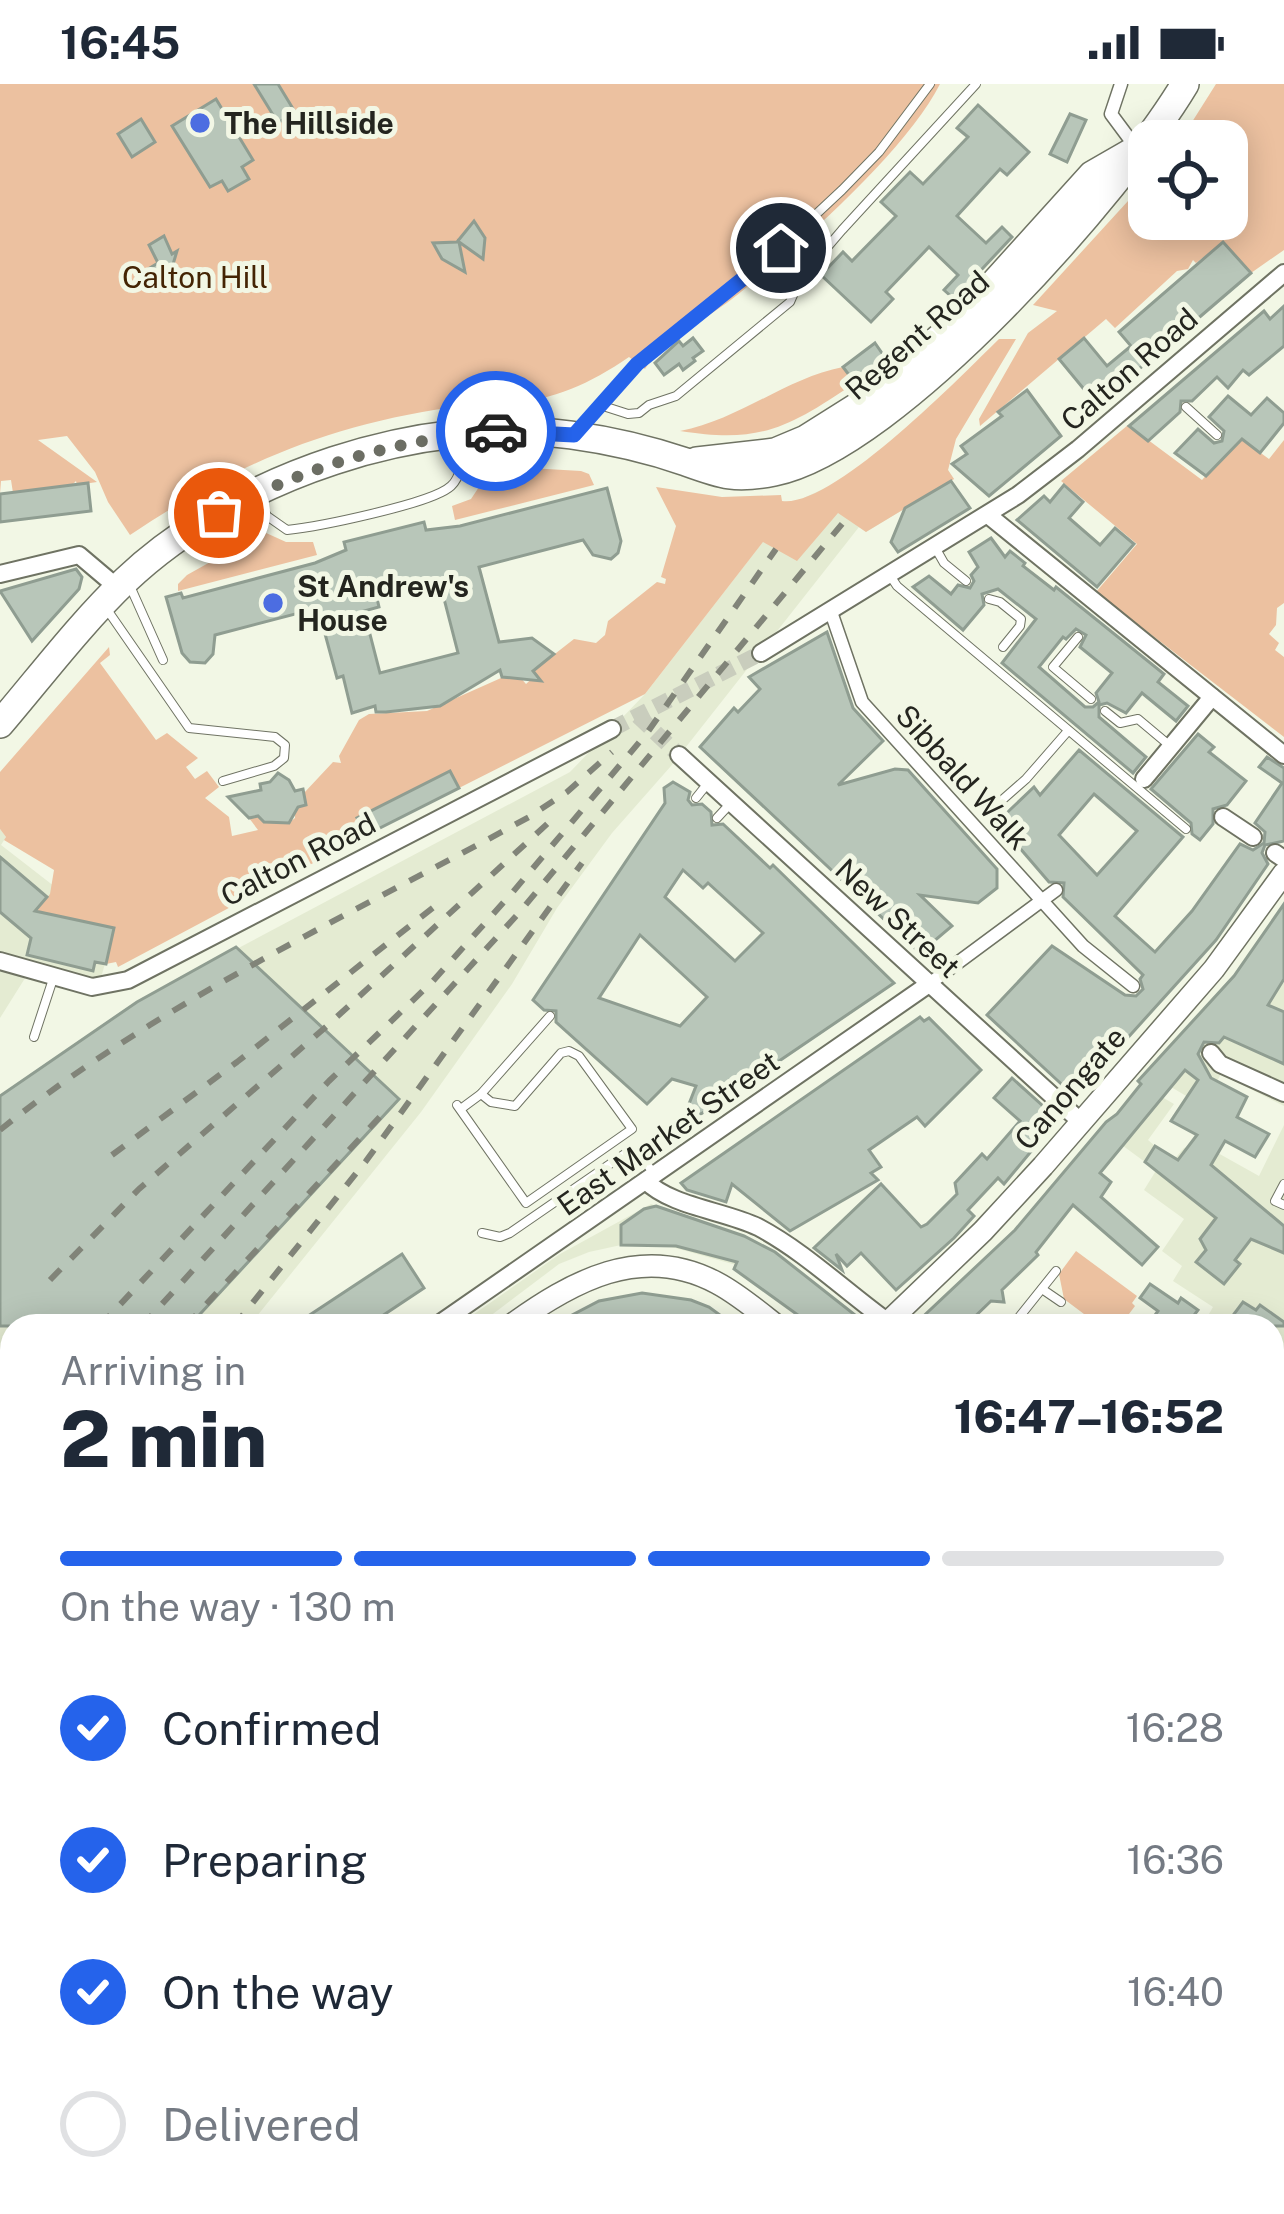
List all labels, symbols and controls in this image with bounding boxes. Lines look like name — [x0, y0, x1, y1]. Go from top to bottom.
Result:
text: 16:45 — [60, 16, 180, 69]
place label: The Hillside — [224, 105, 394, 141]
marker: The Hillside — [187, 110, 213, 136]
map controls — [1128, 120, 1248, 240]
button: locate — [1128, 120, 1248, 240]
pin — [730, 197, 832, 299]
icon: home — [748, 215, 814, 281]
park label: Calton Hill — [122, 259, 268, 295]
street label: Regent Road — [838, 263, 996, 407]
street label: Calton Road — [1053, 300, 1205, 438]
courier — [436, 371, 556, 491]
icon: car — [463, 398, 529, 464]
pin — [168, 462, 270, 564]
icon: bag — [186, 480, 252, 546]
place label: St Andrew's House — [297, 568, 469, 638]
marker: St Andrew's House — [260, 590, 286, 616]
street label: Sibbald Walk — [889, 697, 1037, 857]
street label: Calton Road — [215, 805, 381, 913]
street label: New Street — [828, 851, 968, 985]
street label: Canongate — [1007, 1019, 1133, 1157]
street label: East Market Street — [550, 1043, 786, 1223]
text: Arriving in — [60, 1348, 246, 1394]
text: 16:47–16:52 — [954, 1390, 1224, 1443]
text: 2 min — [60, 1393, 267, 1485]
text: On the way · 130 m — [60, 1584, 396, 1630]
icon: check — [60, 1695, 126, 1761]
text: Confirmed — [162, 1702, 381, 1755]
text: 16:28 — [1126, 1705, 1224, 1751]
icon: check — [60, 1827, 126, 1893]
text: Preparing — [162, 1834, 368, 1887]
text: 16:36 — [1126, 1837, 1224, 1883]
icon: check — [60, 1959, 126, 2025]
text: On the way — [162, 1966, 394, 2019]
text: 16:40 — [1127, 1969, 1224, 2015]
text: Delivered — [162, 2098, 361, 2151]

